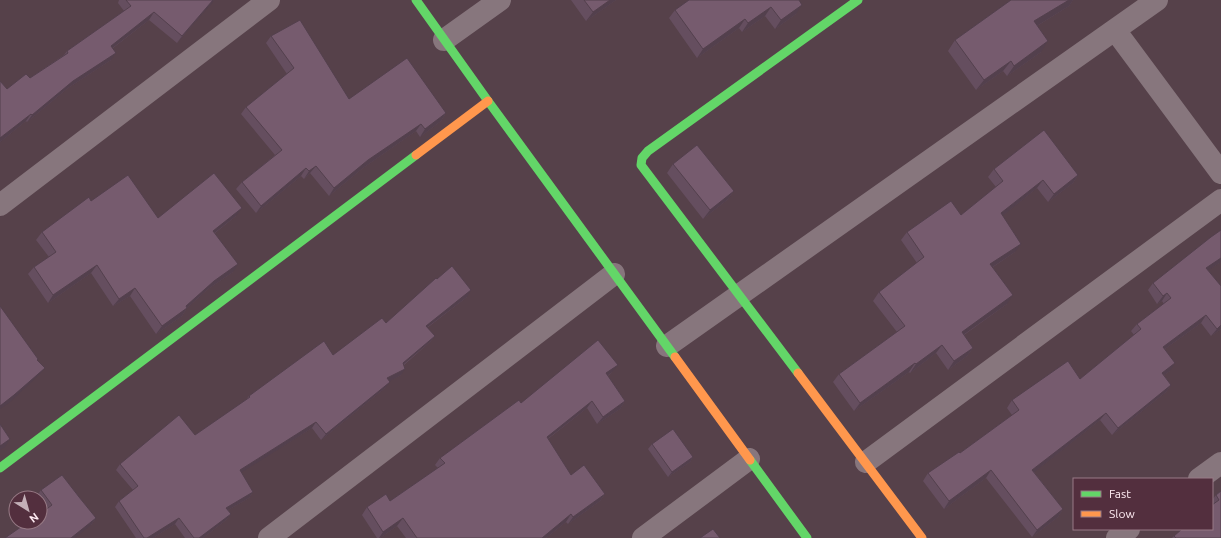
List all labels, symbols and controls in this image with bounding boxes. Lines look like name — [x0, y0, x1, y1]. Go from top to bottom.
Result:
legend — [1073, 478, 1213, 530]
text: Fast — [1109, 487, 1131, 500]
north arrow — [8, 490, 48, 530]
text: Slow — [1109, 507, 1135, 520]
text: N — [27, 511, 41, 525]

